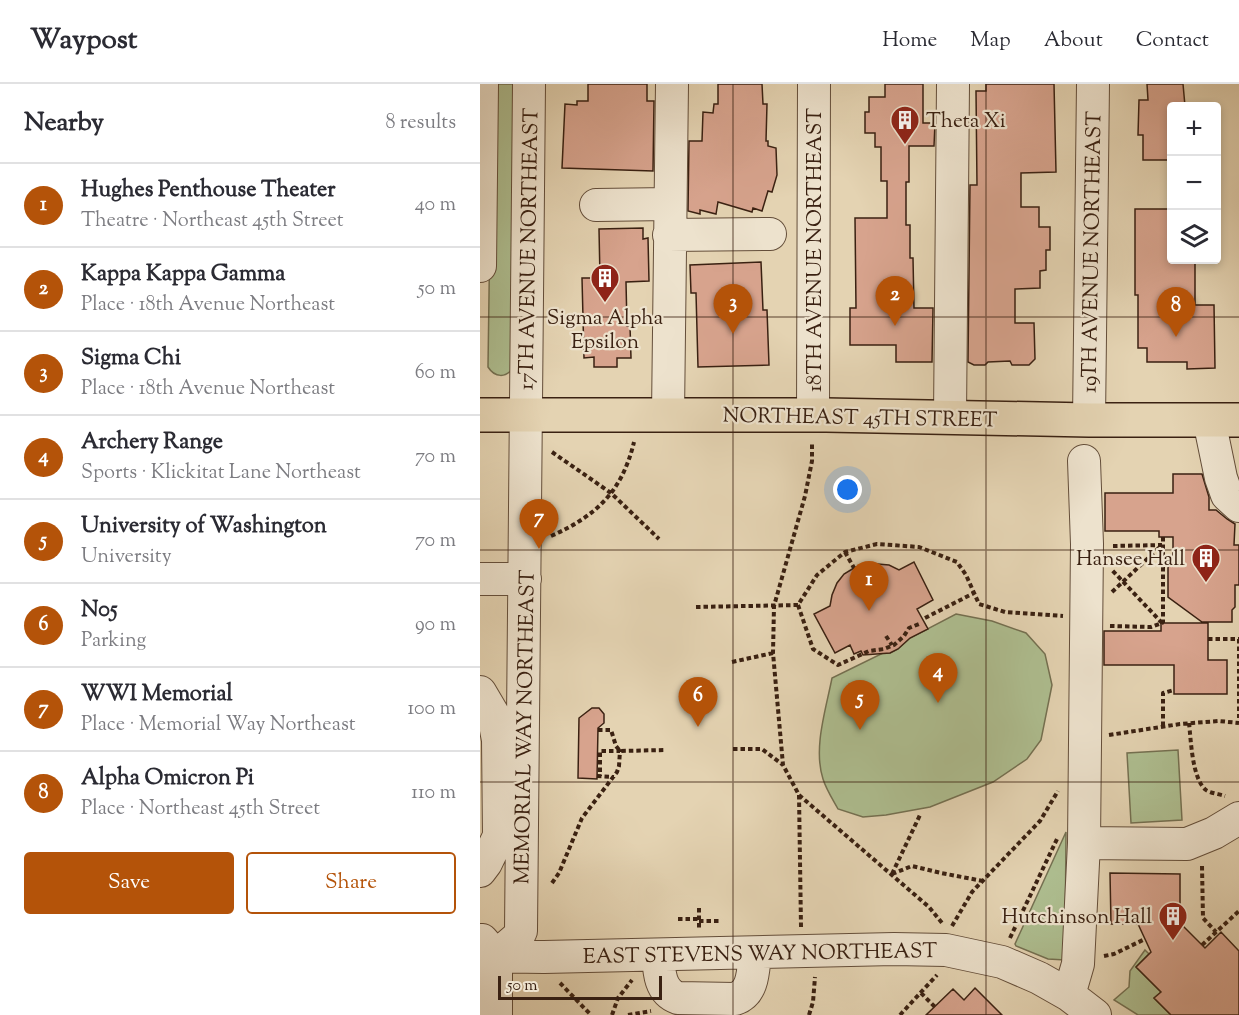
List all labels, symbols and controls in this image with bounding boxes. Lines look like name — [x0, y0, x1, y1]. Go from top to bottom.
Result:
text: Waypost — [30, 21, 137, 61]
text: Home — [882, 26, 937, 56]
text: Map — [970, 26, 1011, 56]
text: About — [1044, 26, 1103, 56]
text: Contact — [1136, 26, 1209, 56]
map controls — [1167, 102, 1221, 264]
button: + — [1167, 102, 1221, 156]
building icon: Theta Xi — [889, 104, 921, 146]
text: Nearby — [24, 105, 104, 142]
street label: 17TH AVENUE NORTHEAST — [513, 107, 547, 390]
place label: Theta Xi — [926, 107, 1006, 137]
street label: 18TH AVENUE NORTHEAST — [801, 108, 831, 392]
text: 8 results — [385, 109, 456, 138]
street label: 19TH AVENUE NORTHEAST — [1076, 111, 1110, 393]
button: − — [1167, 156, 1221, 210]
text: Hughes Penthouse Theater — [81, 175, 335, 207]
text: 1 — [40, 191, 47, 220]
text: 40 m — [415, 191, 456, 220]
text: Theatre · Northeast 45th Street — [81, 207, 344, 236]
button: layers — [1167, 210, 1221, 264]
text: Kappa Kappa Gamma — [81, 259, 285, 291]
building icon: Sigma Alpha Epsilon — [589, 262, 621, 304]
text: 2 — [39, 275, 48, 304]
text: 50 m — [418, 275, 456, 304]
pin: 2 — [876, 276, 914, 326]
pin: 3 — [714, 284, 752, 334]
pin: 8 — [1156, 288, 1196, 337]
text: Place · 18th Avenue Northeast — [81, 291, 335, 320]
place label: Sigma Alpha Epsilon — [547, 304, 664, 358]
text: Sigma Chi — [81, 343, 181, 375]
text: 3 — [39, 359, 48, 388]
text: 60 m — [415, 359, 456, 388]
text: Place · 18th Avenue Northeast — [81, 375, 335, 404]
street label: NORTHEAST 45TH STREET — [722, 402, 998, 436]
text: Archery Range — [81, 427, 223, 459]
text: 4 — [38, 443, 49, 472]
text: 70 m — [415, 443, 456, 472]
text: Sports · Klickitat Lane Northeast — [81, 459, 361, 488]
your location — [833, 475, 862, 504]
pin: 7 — [520, 500, 558, 549]
text: University of Washington — [81, 511, 327, 543]
text: 5 — [40, 527, 47, 556]
text: 70 m — [415, 527, 456, 556]
building icon: Hansee Hall — [1190, 542, 1222, 584]
text: University — [81, 543, 172, 572]
place label: Hansee Hall — [1076, 545, 1185, 575]
pin: 1 — [850, 562, 888, 611]
street label: MEMORIAL WAY NORTHEAST — [508, 569, 544, 885]
text: N05 — [81, 595, 117, 627]
text: 6 — [39, 611, 48, 640]
text: 90 m — [415, 611, 456, 640]
text: Parking — [81, 627, 146, 656]
pin: 4 — [918, 654, 958, 703]
pin: 6 — [678, 678, 718, 727]
text: WWI Memorial — [81, 679, 233, 711]
pin: 5 — [840, 680, 880, 730]
text: 7 — [38, 695, 49, 724]
text: 100 m — [407, 695, 456, 724]
text: Place · Memorial Way Northeast — [81, 711, 356, 740]
text: Alpha Omicron Pi — [81, 763, 254, 795]
text: 8 — [39, 779, 49, 808]
text: 110 m — [411, 779, 456, 808]
text: Place · Northeast 45th Street — [81, 795, 320, 824]
button: Save — [24, 852, 234, 914]
button: Share — [246, 852, 456, 914]
building icon: Hutchinson Hall — [1157, 900, 1189, 942]
place label: Hutchinson Hall — [1001, 903, 1152, 933]
street label: EAST STEVENS WAY NORTHEAST — [583, 937, 938, 973]
scale bar — [498, 973, 662, 1000]
text: 50 m — [507, 975, 538, 998]

